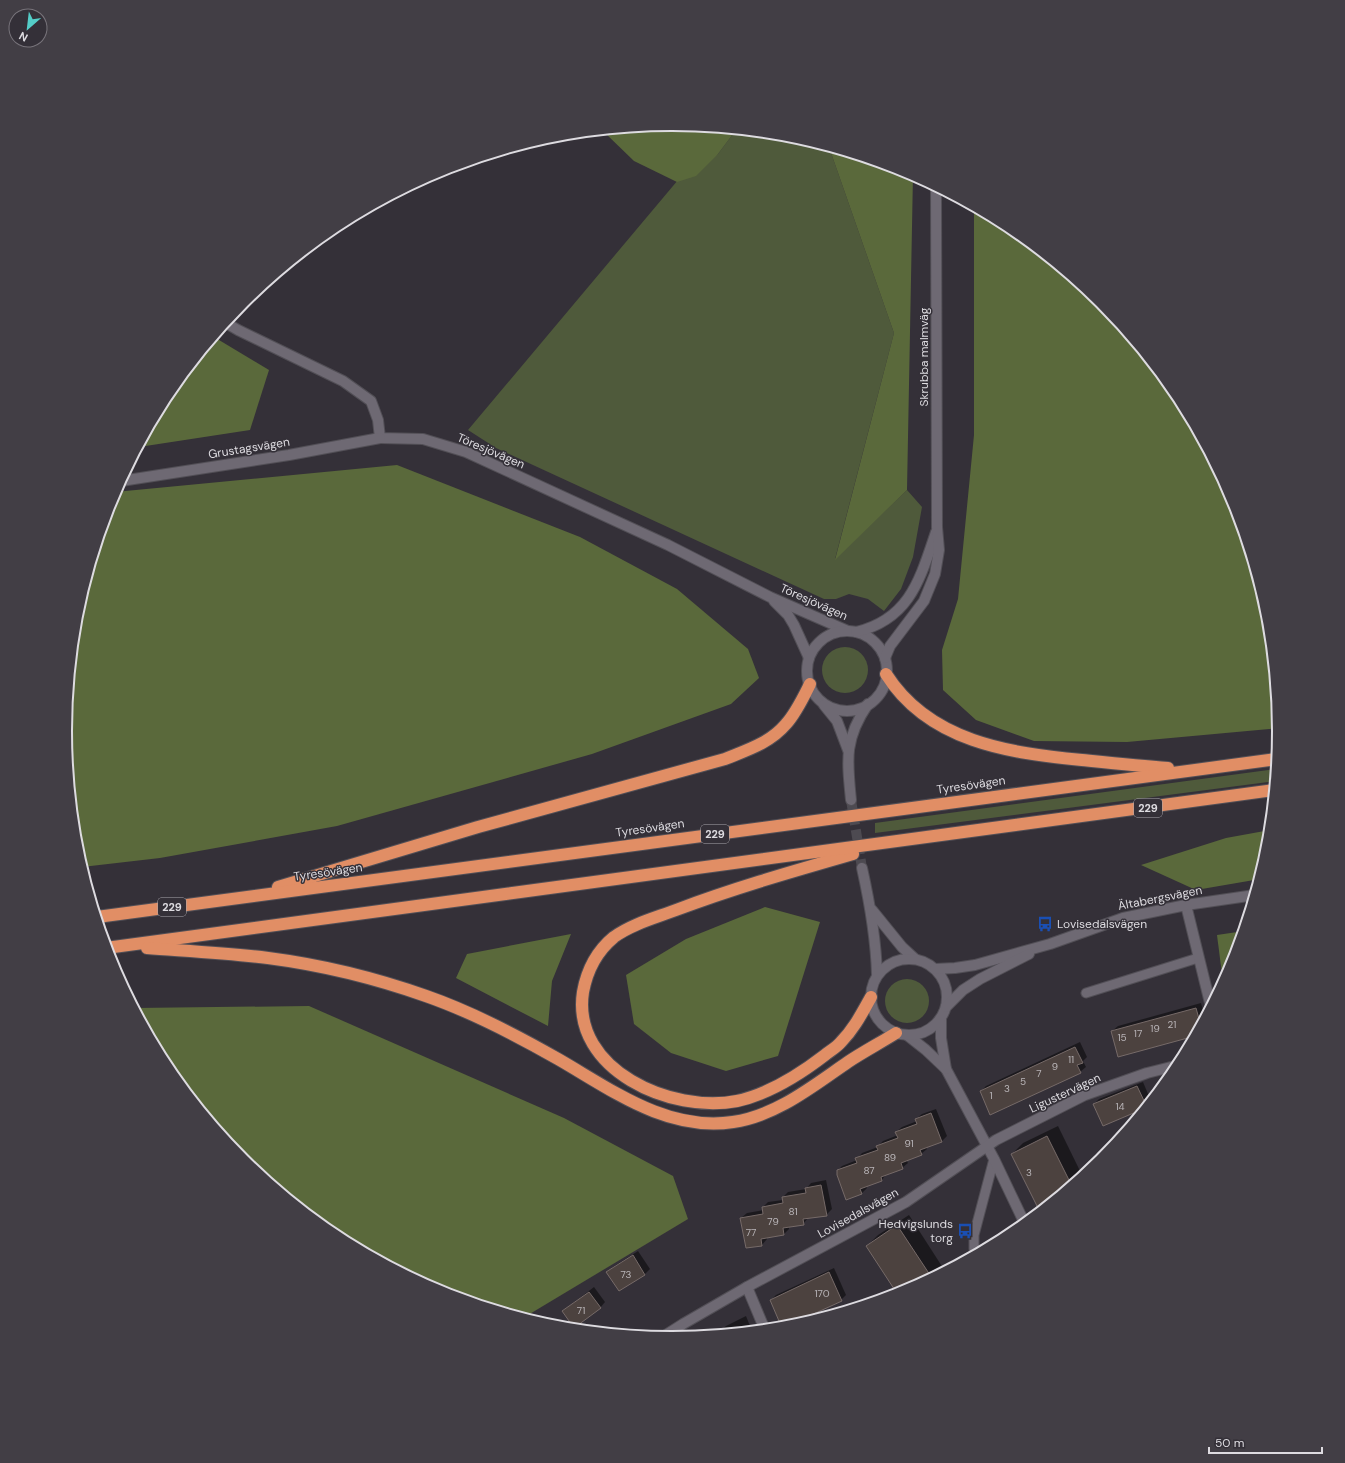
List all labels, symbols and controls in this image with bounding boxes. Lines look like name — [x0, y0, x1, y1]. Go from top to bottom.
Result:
north arrow — [8, 8, 48, 48]
text: N — [16, 29, 30, 45]
street label: Skrubba malmväg — [916, 307, 932, 406]
street label: Töresjövägen — [455, 430, 527, 473]
street label: Grustagsvägen — [207, 434, 291, 462]
street label: Töresjövägen — [778, 580, 850, 624]
street label: Tyresövägen — [936, 772, 1007, 798]
road number: 229 — [1134, 799, 1162, 817]
street label: Tyresövägen — [615, 815, 686, 841]
road number: 229 — [701, 825, 729, 843]
street label: Tyresövägen — [293, 859, 364, 885]
street label: Ältabergsvägen — [1116, 882, 1204, 914]
road number: 229 — [158, 898, 186, 916]
bus stop icon: Lovisedalsvägen — [1036, 915, 1054, 933]
place label: Lovisedalsvägen — [1057, 916, 1147, 932]
house number: 21 — [1168, 1018, 1176, 1031]
house number: 19 — [1150, 1022, 1160, 1035]
house number: 17 — [1134, 1027, 1142, 1040]
house number: 15 — [1117, 1031, 1127, 1044]
house number: 11 — [1068, 1053, 1074, 1066]
house number: 9 — [1052, 1060, 1058, 1073]
house number: 7 — [1036, 1067, 1042, 1080]
street label: Ligustervägen — [1027, 1069, 1103, 1117]
house number: 5 — [1020, 1075, 1026, 1088]
house number: 3 — [1004, 1082, 1010, 1095]
house number: 1 — [989, 1089, 993, 1102]
house number: 14 — [1115, 1100, 1125, 1113]
house number: 91 — [904, 1137, 914, 1150]
house number: 89 — [884, 1151, 896, 1164]
house number: 87 — [863, 1164, 875, 1177]
house number: 3 — [1026, 1166, 1032, 1179]
street label: Lovisedalsvägen — [815, 1184, 901, 1242]
house number: 81 — [789, 1205, 798, 1218]
house number: 79 — [767, 1215, 779, 1228]
place label: Hedvigslunds torg — [879, 1216, 953, 1246]
bus stop icon: Hedvigslunds torg — [956, 1222, 974, 1240]
house number: 77 — [746, 1226, 756, 1239]
house number: 73 — [621, 1268, 632, 1281]
house number: 170 — [814, 1287, 830, 1300]
house number: 71 — [577, 1304, 585, 1317]
scale bar — [1209, 1429, 1322, 1455]
text: 50 m — [1215, 1435, 1244, 1451]

